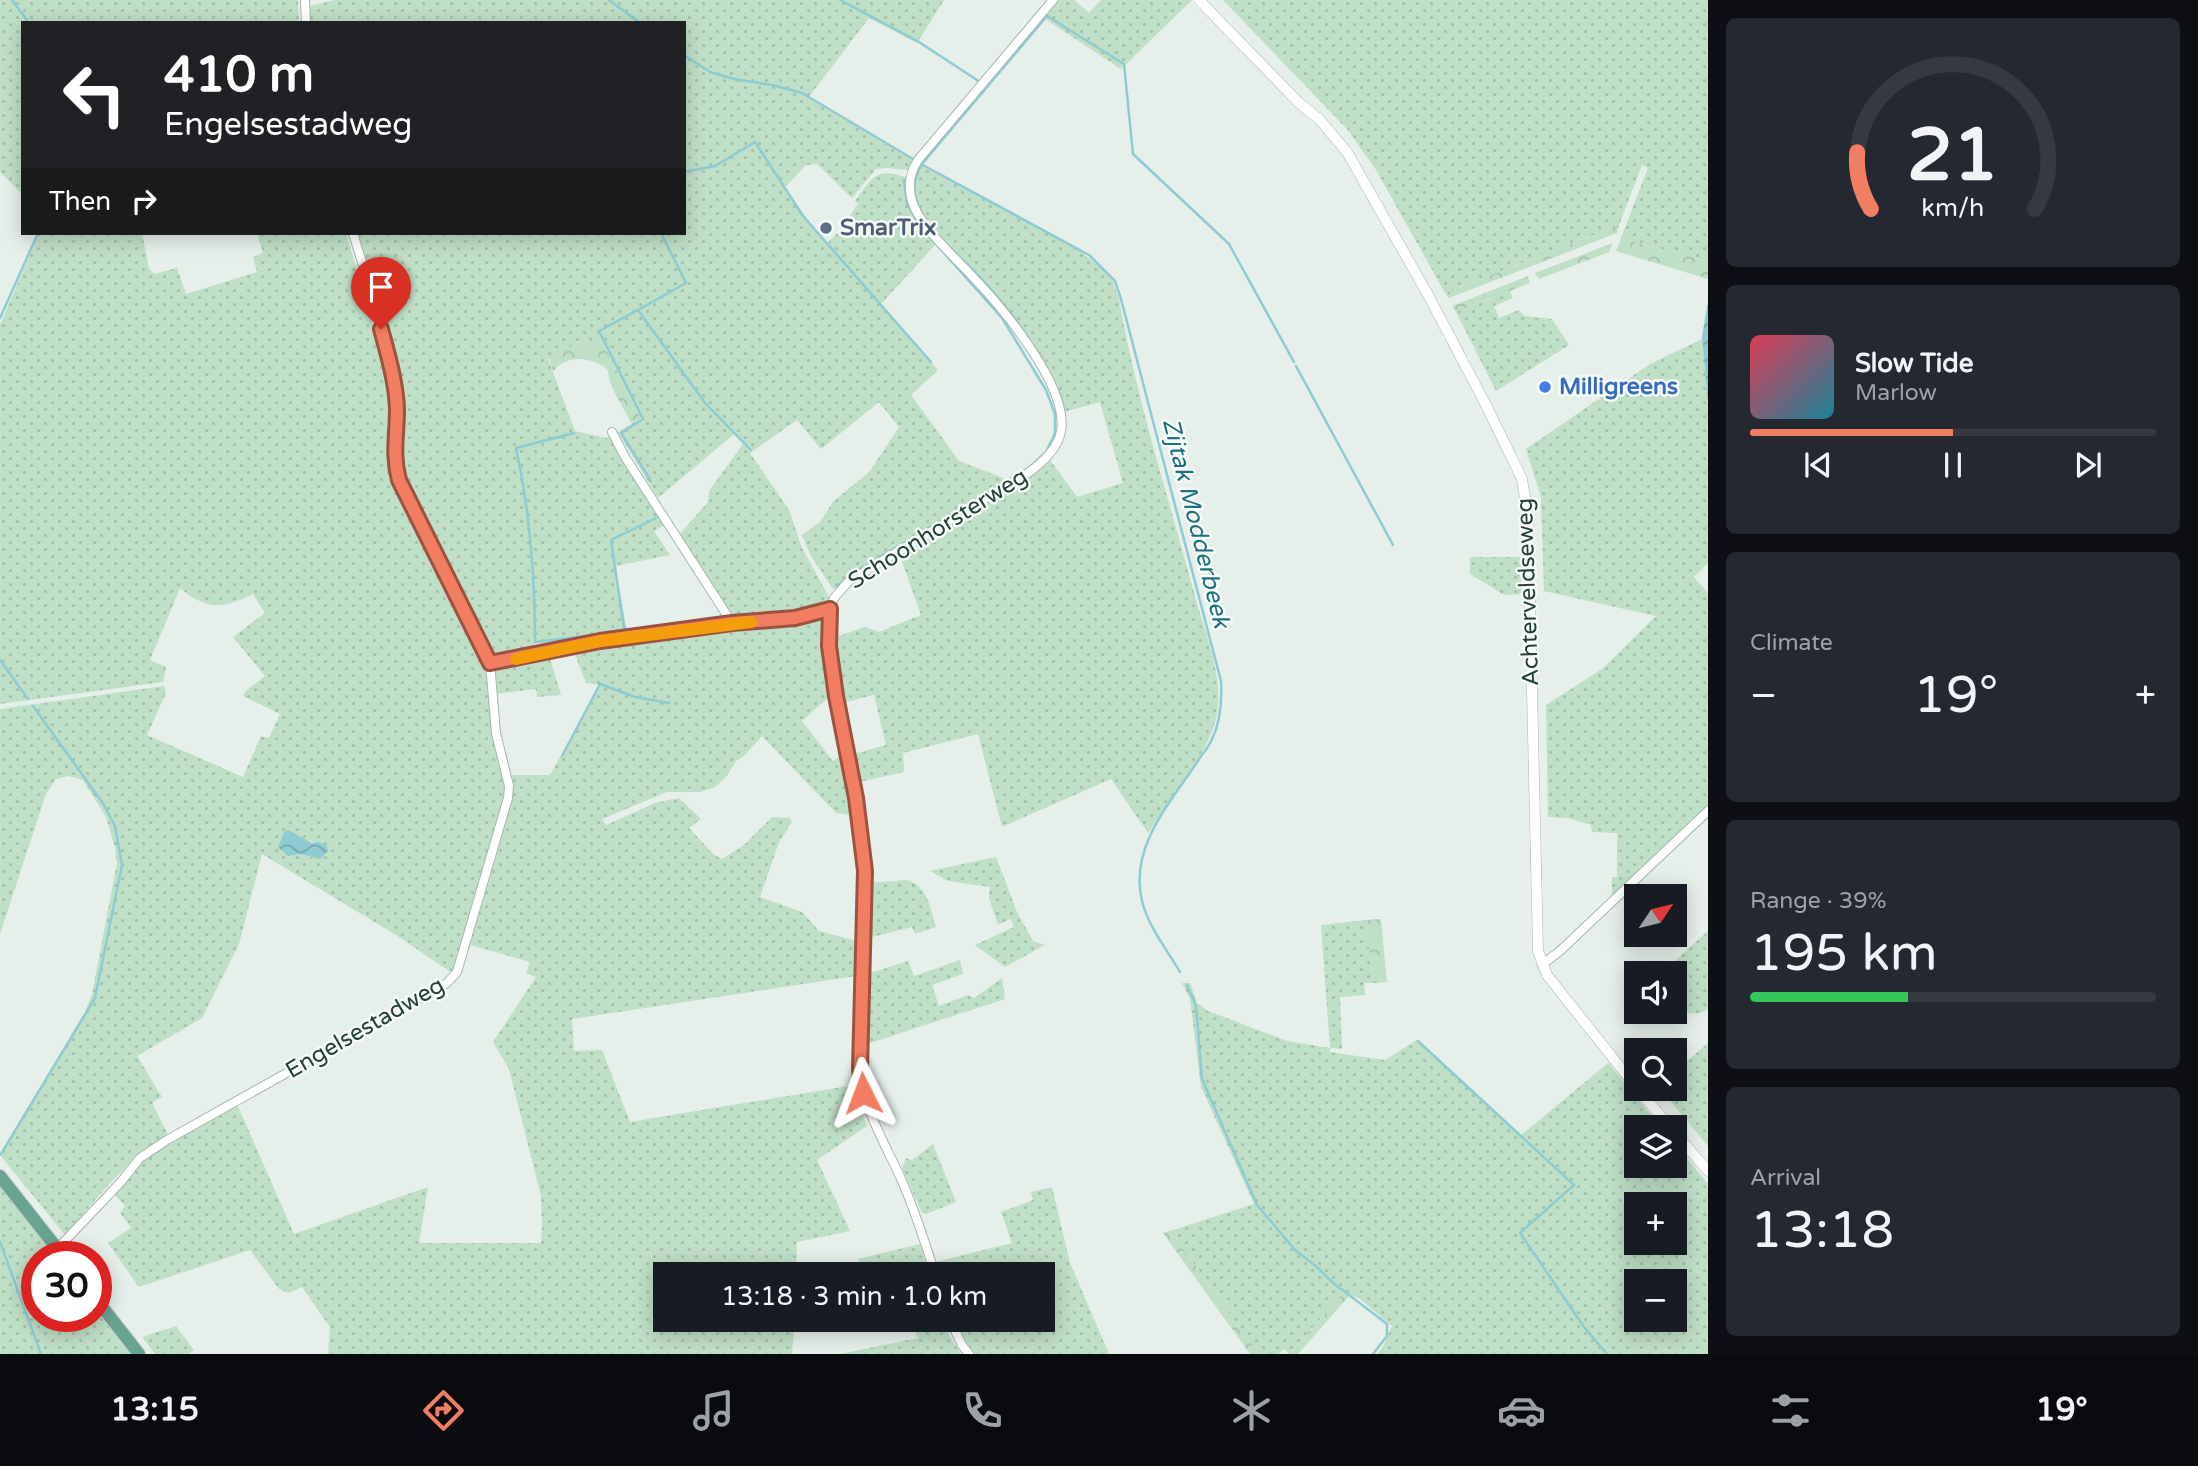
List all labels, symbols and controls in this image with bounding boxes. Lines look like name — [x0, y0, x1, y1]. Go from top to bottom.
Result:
text: 410 m — [164, 46, 314, 105]
icon: left — [49, 49, 140, 140]
text: Engelsestadweg — [164, 106, 412, 144]
text: 21 — [1907, 112, 1999, 200]
icon: right — [125, 182, 163, 220]
text: Then — [49, 186, 111, 217]
text: km/h — [1922, 192, 1984, 222]
place label: SmarTrix — [840, 214, 936, 242]
marker: SmarTrix — [818, 220, 834, 236]
pin — [351, 257, 411, 329]
icon: arrive — [362, 268, 400, 306]
text: Slow Tide — [1855, 348, 1973, 379]
place label: Milligreens — [1559, 373, 1678, 401]
marker: Milligreens — [1537, 379, 1553, 395]
text: Marlow — [1855, 379, 1937, 407]
water label: Zijtak Modderbeek — [1156, 415, 1237, 633]
icon: previous — [1799, 446, 1837, 484]
icon: pause — [1934, 446, 1972, 484]
icon: next — [2069, 446, 2107, 484]
street label: Schoonhorsterweg — [843, 462, 1033, 596]
street label: Achterveldseweg — [1511, 497, 1545, 687]
text: Climate — [1750, 629, 1833, 657]
text: 19° — [1913, 664, 1998, 727]
text: − — [1750, 673, 1777, 719]
text: + — [2135, 673, 2156, 719]
north arrow — [1624, 884, 1687, 947]
map controls — [1624, 884, 1687, 1332]
text: Range · 39% — [1750, 887, 1886, 915]
text: 195 km — [1750, 922, 1938, 985]
button: sound — [1624, 961, 1687, 1024]
street label: Engelsestadweg — [281, 971, 449, 1085]
button: search — [1624, 1038, 1687, 1101]
position arrow — [826, 1056, 900, 1130]
button: layers — [1624, 1115, 1687, 1178]
text: Arrival — [1750, 1164, 1821, 1192]
button: + — [1624, 1192, 1687, 1255]
text: 13:18 — [1750, 1199, 1894, 1262]
speed limit sign: 30 — [21, 1241, 112, 1332]
button: − — [1624, 1269, 1687, 1332]
text: 13:18 · 3 min · 1.0 km — [721, 1281, 987, 1312]
icon: directions — [419, 1386, 468, 1435]
icon: music — [689, 1386, 738, 1435]
icon: phone — [958, 1386, 1007, 1435]
icon: climate — [1227, 1386, 1276, 1435]
icon: car — [1497, 1386, 1546, 1435]
icon: filters — [1766, 1386, 1815, 1435]
text: 13:15 — [110, 1391, 199, 1429]
text: 19° — [2035, 1391, 2088, 1429]

